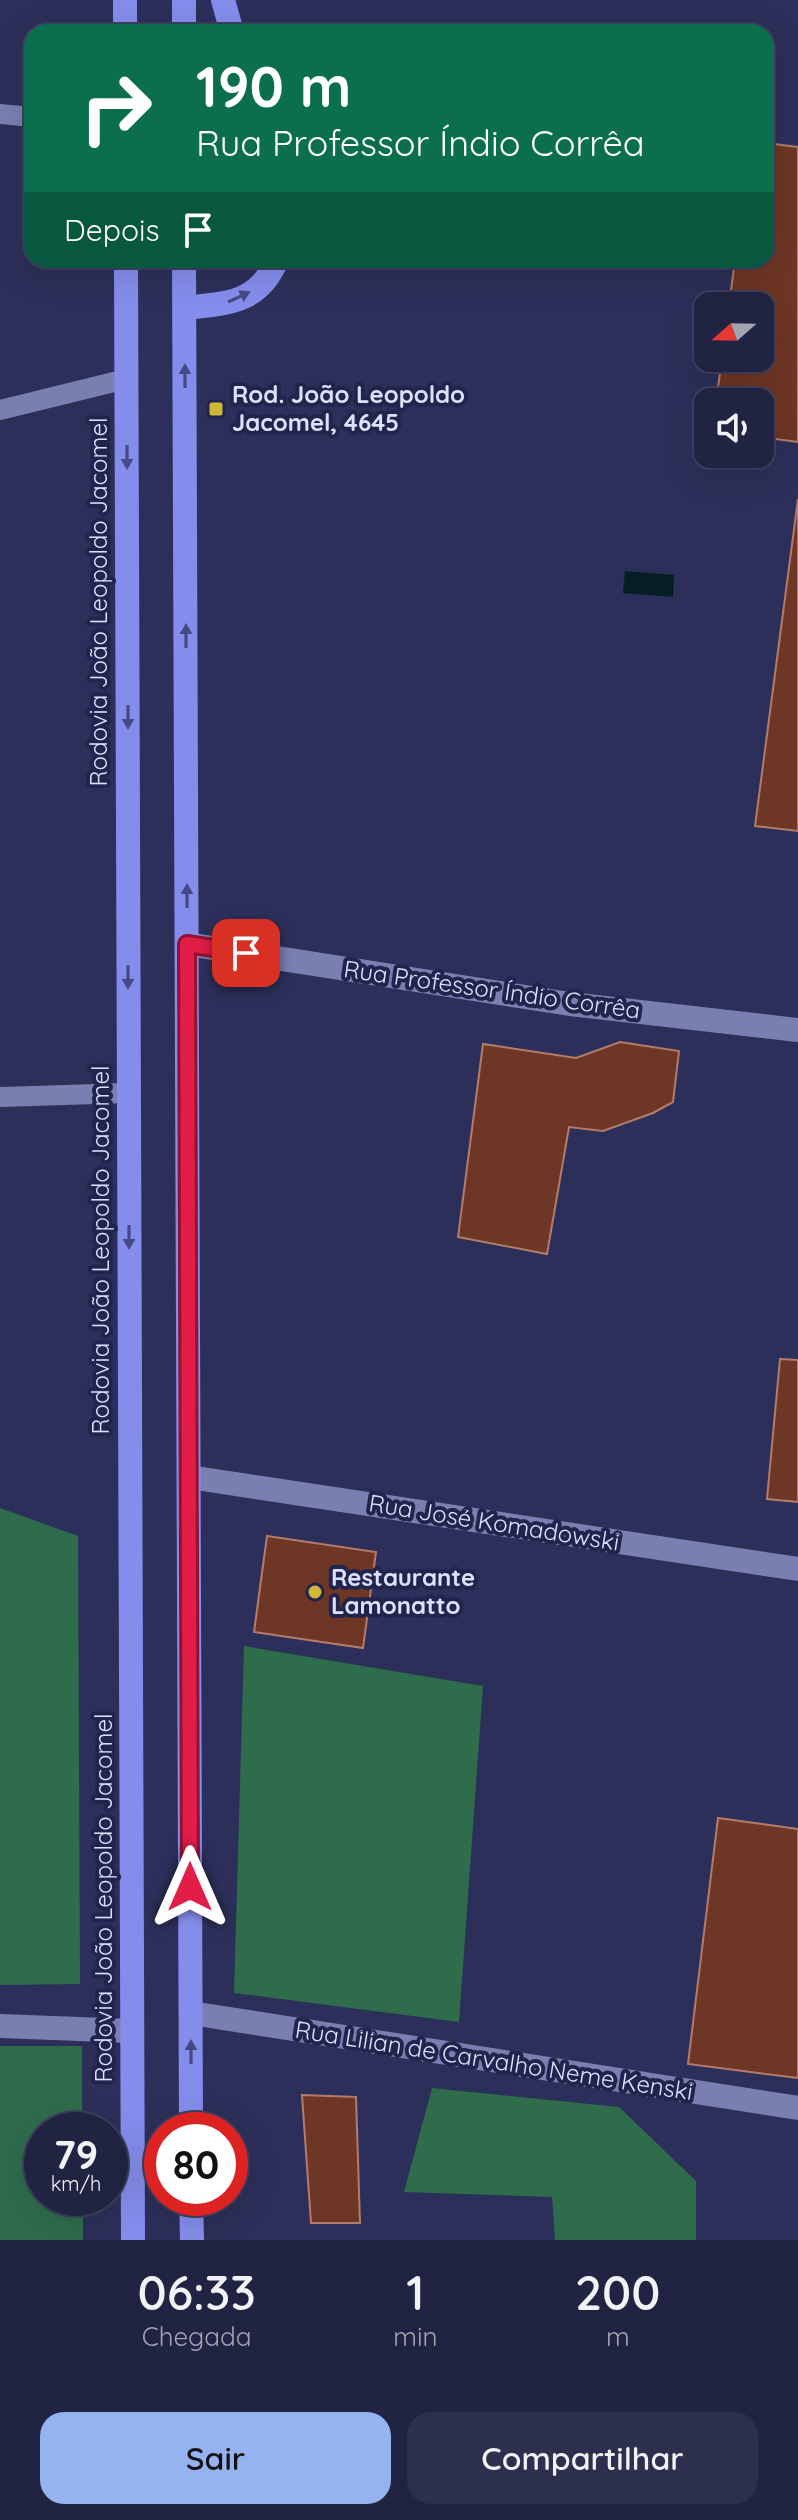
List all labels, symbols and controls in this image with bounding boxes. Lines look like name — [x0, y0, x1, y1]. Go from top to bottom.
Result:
text: 190 m — [196, 51, 351, 121]
icon: right — [64, 56, 168, 160]
text: Rua Professor Índio Corrêa — [196, 120, 645, 165]
icon: arrive — [176, 208, 220, 252]
text: Depois — [64, 211, 160, 249]
one-way arrow — [228, 290, 251, 304]
north arrow — [694, 292, 774, 372]
map controls — [694, 292, 774, 468]
one-way arrow — [179, 363, 191, 388]
place label: Rod. João Leopoldo Jacomel, 4645 — [232, 379, 465, 437]
button: sound — [694, 388, 774, 468]
marker: Rod. João Leopoldo Jacomel, 4645 — [207, 400, 225, 418]
street label: Rodovia João Leopoldo Jacomel — [83, 417, 113, 787]
one-way arrow — [121, 445, 133, 470]
one-way arrow — [180, 623, 192, 648]
one-way arrow — [121, 705, 134, 730]
one-way arrow — [181, 883, 193, 908]
pin — [212, 919, 280, 987]
icon: arrive — [224, 931, 268, 975]
street label: Rua Professor Índio Corrêa — [342, 953, 642, 1025]
one-way arrow — [122, 965, 134, 990]
street label: Rodovia João Leopoldo Jacomel — [85, 1065, 115, 1435]
one-way arrow — [123, 1225, 135, 1250]
street label: Rua José Komadowski — [367, 1487, 621, 1557]
place label: Restaurante Lamonatto — [331, 1562, 475, 1620]
marker: Restaurante Lamonatto — [306, 1583, 324, 1601]
street label: Rodovia João Leopoldo Jacomel — [88, 1713, 118, 2083]
position arrow — [148, 1845, 232, 1929]
street label: Rua Lilian de Carvalho Neme Kenski — [293, 2014, 695, 2106]
one-way arrow — [185, 2039, 197, 2064]
speed limit sign: 80 — [144, 2112, 248, 2216]
text: 79 — [54, 2129, 98, 2179]
text: km/h — [51, 2171, 101, 2196]
text: 06:33 — [137, 2262, 256, 2322]
text: 1 — [406, 2262, 425, 2322]
text: 200 — [575, 2262, 661, 2322]
text: Chegada — [142, 2320, 251, 2353]
text: min — [393, 2320, 438, 2353]
text: m — [606, 2320, 630, 2353]
button: Sair — [40, 2412, 391, 2504]
button: Compartilhar — [407, 2412, 758, 2504]

